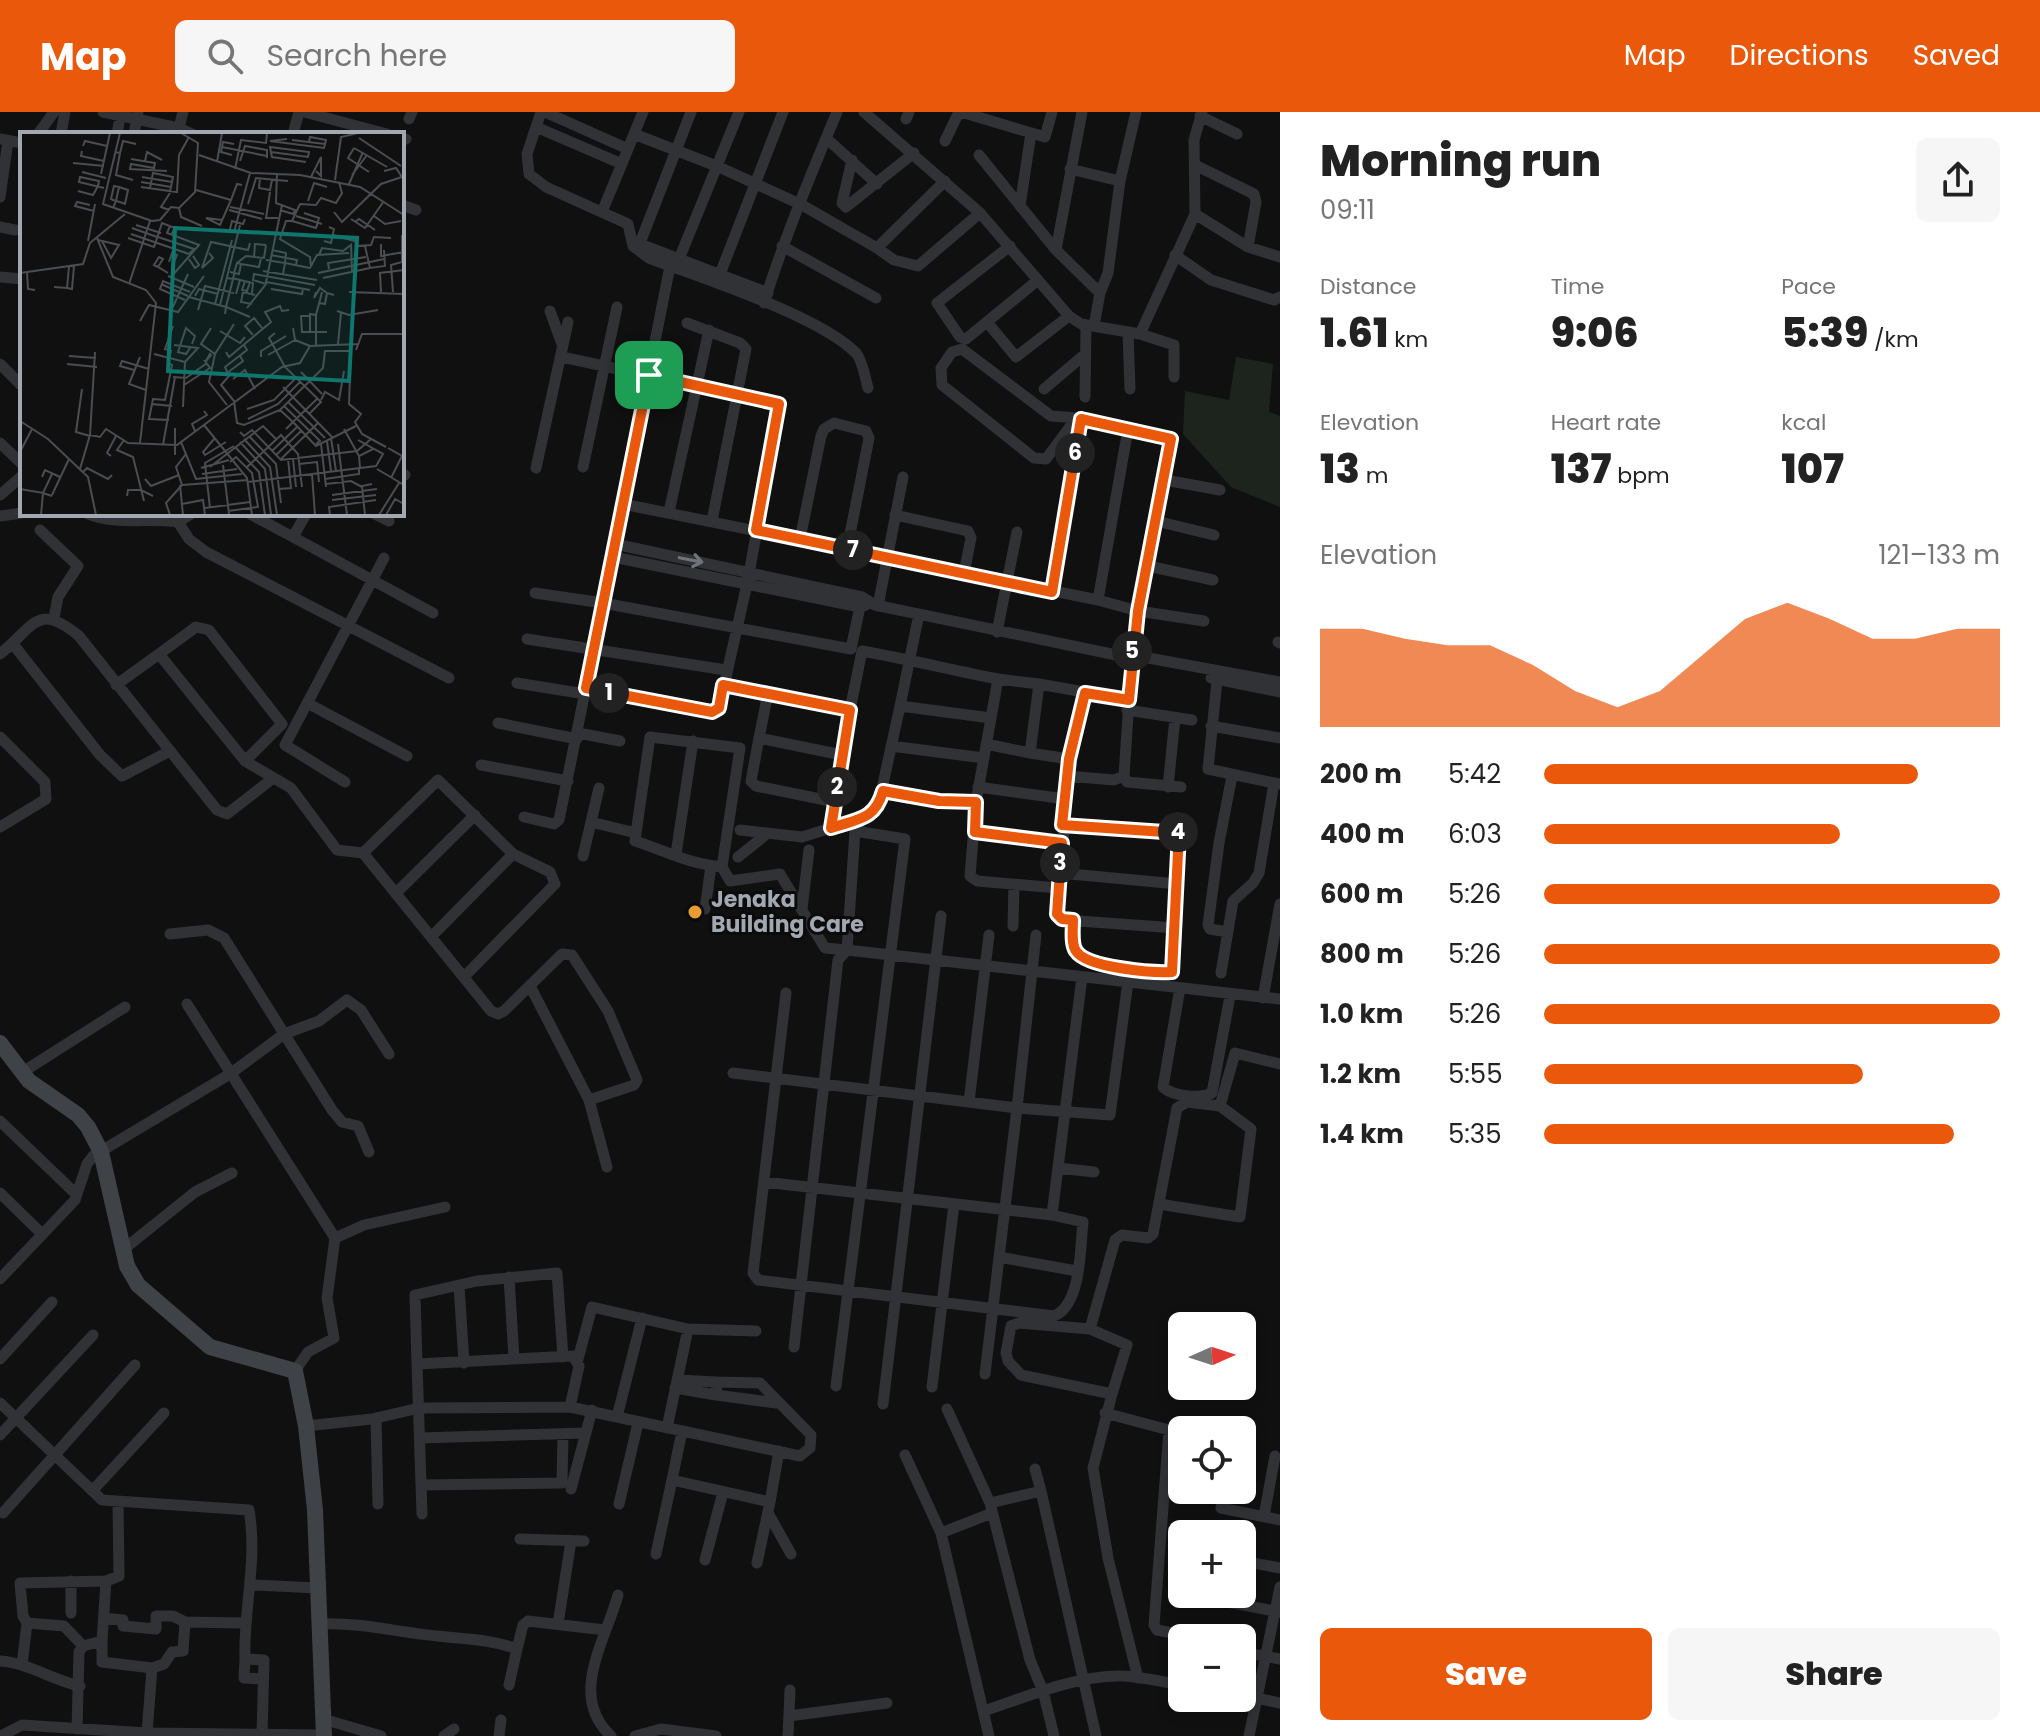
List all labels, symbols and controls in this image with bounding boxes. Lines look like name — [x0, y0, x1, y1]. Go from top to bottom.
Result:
search box — [175, 20, 735, 92]
text: Map — [40, 30, 127, 83]
icon: search — [203, 34, 247, 78]
text: Search here — [267, 34, 447, 77]
text: Map — [1624, 36, 1686, 75]
text: Directions — [1730, 36, 1869, 75]
text: Saved — [1913, 36, 2000, 75]
text: Morning run — [1320, 130, 1601, 191]
inset map — [20, 132, 404, 516]
button: share — [1916, 138, 2000, 222]
text: 09:11 — [1320, 192, 1375, 228]
text: Distance — [1320, 271, 1416, 302]
text: Time — [1551, 271, 1604, 302]
text: Pace — [1781, 271, 1836, 302]
text: 1.61 — [1320, 305, 1388, 361]
text: 9:06 — [1551, 305, 1639, 361]
text: 5:39 — [1781, 305, 1868, 361]
text: km — [1388, 324, 1428, 355]
text: /km — [1868, 324, 1919, 355]
pin — [615, 341, 683, 409]
icon: arrive — [627, 353, 671, 397]
text: Elevation — [1320, 407, 1419, 438]
text: Heart rate — [1551, 407, 1661, 438]
text: kcal — [1781, 407, 1826, 438]
pin: 6 — [1055, 433, 1095, 473]
text: 6 — [1068, 437, 1082, 468]
text: 13 — [1320, 441, 1360, 497]
text: 137 — [1551, 441, 1611, 497]
text: 107 — [1781, 441, 1844, 497]
text: m — [1360, 460, 1388, 491]
text: bpm — [1611, 460, 1670, 491]
pin: 7 — [833, 530, 873, 570]
text: 7 — [847, 534, 859, 565]
text: Elevation — [1320, 537, 1437, 573]
text: 121–133 m — [1878, 537, 2000, 573]
one-way arrow — [678, 553, 704, 568]
pin: 5 — [1112, 631, 1152, 671]
text: 5 — [1125, 635, 1139, 666]
pin: 1 — [589, 673, 629, 713]
text: 1 — [605, 677, 613, 708]
text: 200 m — [1320, 756, 1402, 792]
text: 5:42 — [1448, 756, 1501, 792]
pin: 2 — [817, 767, 857, 807]
text: 2 — [831, 771, 843, 802]
pin: 4 — [1158, 812, 1198, 852]
text: 4 — [1171, 816, 1185, 847]
text: 400 m — [1320, 816, 1405, 852]
text: 6:03 — [1448, 816, 1502, 852]
pin: 3 — [1040, 843, 1080, 883]
text: 3 — [1053, 847, 1067, 878]
text: 600 m — [1320, 876, 1404, 912]
text: 5:26 — [1448, 876, 1501, 912]
place label: Jenaka Building Care — [711, 884, 864, 940]
marker: Jenaka Building Care — [686, 903, 704, 921]
text: 800 m — [1320, 936, 1404, 972]
text: 5:26 — [1448, 936, 1501, 972]
text: 1.0 km — [1320, 996, 1403, 1032]
text: 5:26 — [1448, 996, 1501, 1032]
text: 1.2 km — [1320, 1056, 1401, 1092]
text: 5:55 — [1448, 1056, 1503, 1092]
text: 1.4 km — [1320, 1116, 1404, 1152]
text: 5:35 — [1448, 1116, 1502, 1152]
north arrow — [1168, 1312, 1256, 1400]
map controls — [1168, 1312, 1256, 1712]
button: locate — [1168, 1416, 1256, 1504]
button: + — [1168, 1520, 1256, 1608]
button: − — [1168, 1624, 1256, 1712]
button: Save — [1320, 1628, 1652, 1720]
button: Share — [1668, 1628, 2000, 1720]

